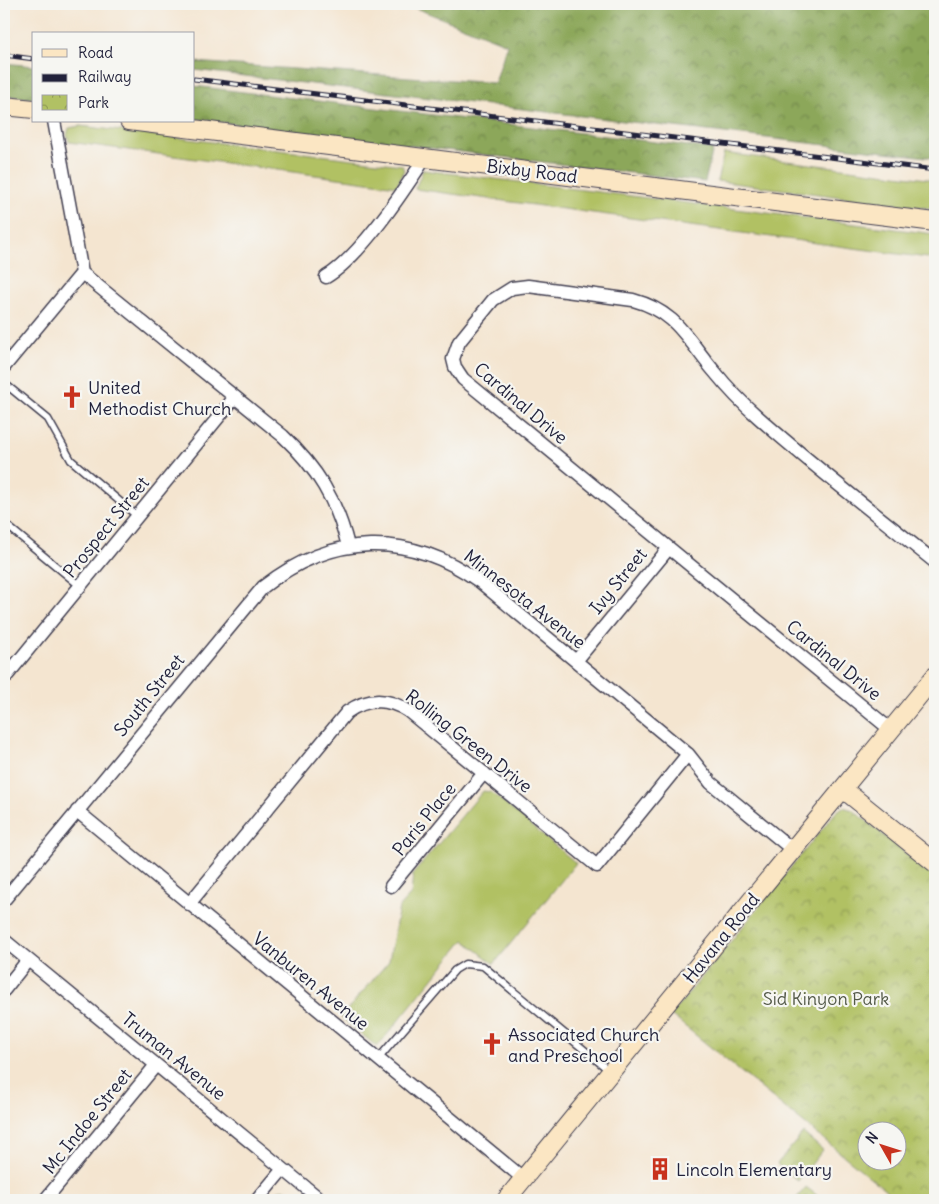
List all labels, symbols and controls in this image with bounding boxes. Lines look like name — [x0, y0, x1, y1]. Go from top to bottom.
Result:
legend — [32, 32, 195, 122]
text: Road — [78, 43, 113, 62]
text: Railway — [78, 67, 132, 86]
text: Park — [78, 93, 109, 112]
street label: Bixby Road — [485, 154, 579, 188]
street label: Cardinal Drive — [469, 357, 573, 449]
place label: United Methodist Church — [88, 376, 231, 420]
church icon: United Methodist Church — [59, 384, 85, 410]
street label: Prospect Street — [58, 472, 154, 582]
street label: Ivy Street — [584, 543, 652, 619]
street label: Minnesota Avenue — [460, 544, 590, 654]
street label: Cardinal Drive — [782, 615, 886, 705]
street label: South Street — [109, 649, 189, 741]
street label: Rolling Green Drive — [401, 684, 537, 798]
street label: Paris Place — [387, 778, 461, 860]
street label: Havana Road — [678, 888, 765, 988]
street label: Vanburen Avenue — [248, 927, 374, 1035]
park label: Sid Kinyon Park — [763, 987, 889, 1010]
street label: Truman Avenue — [117, 1007, 231, 1105]
place label: Associated Church and Preschool — [508, 1023, 659, 1067]
church icon: Associated Church and Preschool — [479, 1031, 505, 1057]
street label: Mc Indoe Street — [38, 1064, 136, 1178]
north arrow — [856, 1122, 906, 1172]
text: N — [862, 1128, 882, 1147]
building icon: Lincoln Elementary — [647, 1156, 673, 1182]
place label: Lincoln Elementary — [676, 1158, 832, 1181]

